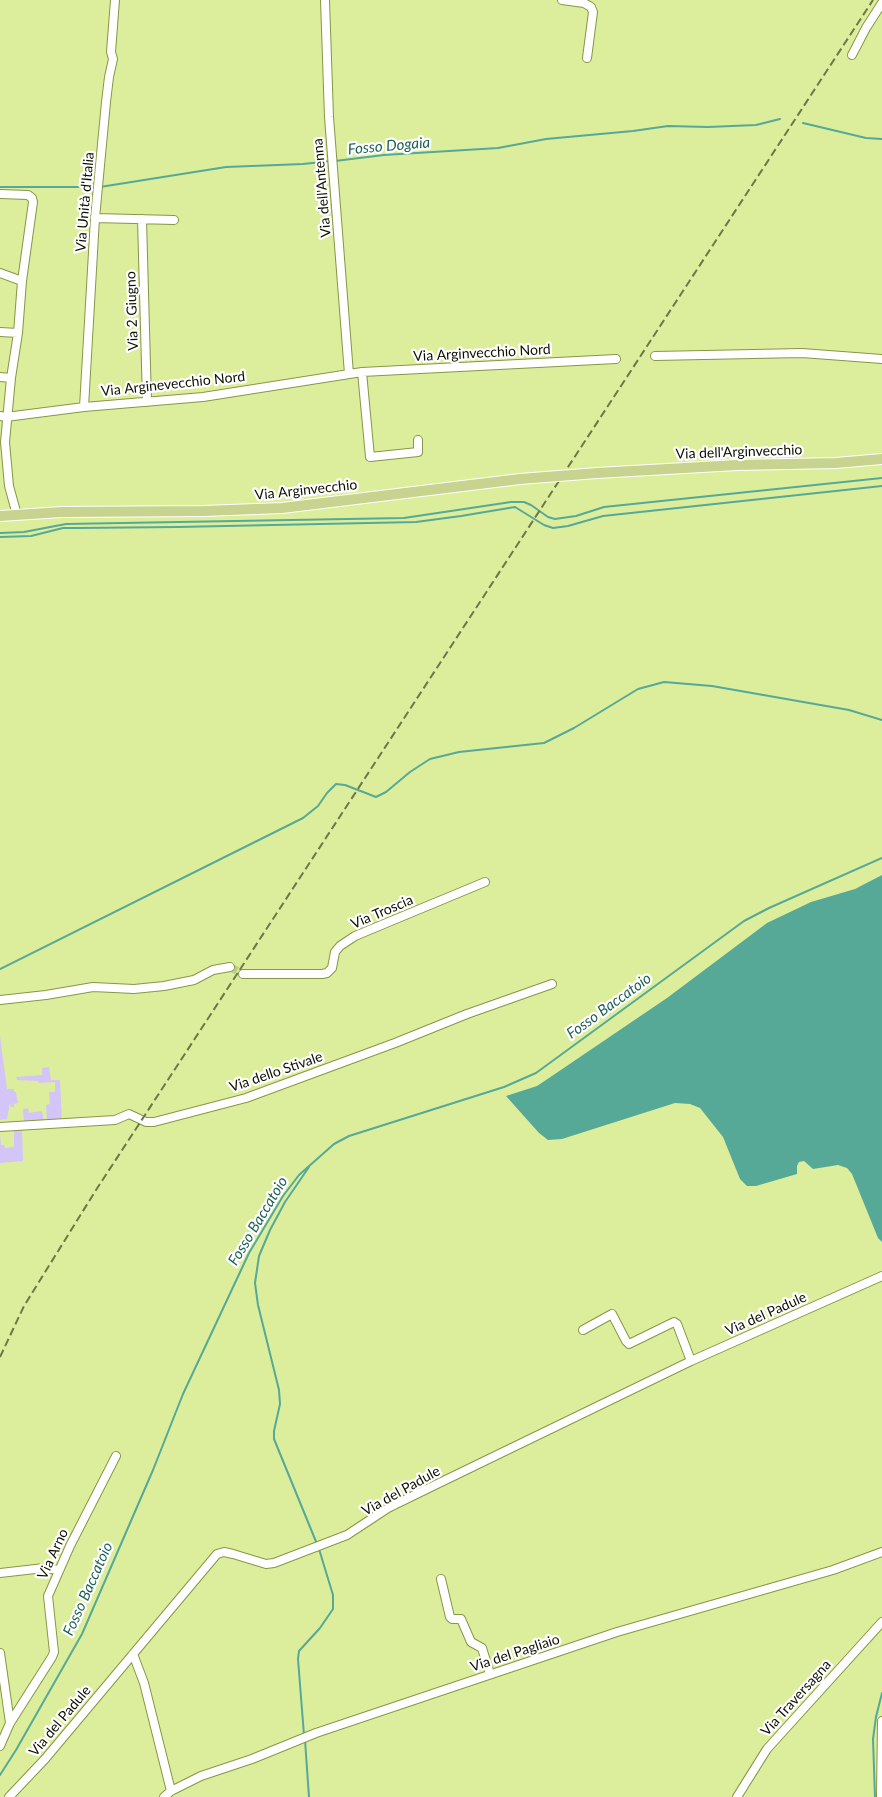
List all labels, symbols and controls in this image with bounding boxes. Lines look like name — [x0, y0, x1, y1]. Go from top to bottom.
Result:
water label: Fosso Dogaia — [347, 133, 431, 159]
street label: Via dell'Antenna — [309, 138, 335, 238]
street label: Via Unità d'Italia — [72, 151, 98, 253]
street label: Via 2 Giugno — [122, 271, 142, 351]
street label: Via Arginvecchio Nord — [413, 341, 551, 365]
street label: Via Arginevecchio Nord — [100, 368, 246, 400]
street label: Via dell'Arginvecchio — [675, 441, 803, 463]
street label: Via Arginvecchio — [254, 476, 358, 504]
street label: Via Troscia — [348, 891, 416, 933]
water label: Fosso Baccatoio — [563, 969, 655, 1043]
street label: Via dello Stivale — [227, 1048, 325, 1096]
water label: Fosso Baccatoio — [224, 1173, 292, 1269]
street label: Via del Padule — [723, 1289, 809, 1339]
street label: Via del Padule — [359, 1463, 443, 1519]
street label: Via Arno — [34, 1526, 72, 1582]
water label: Fosso Baccatoio — [59, 1540, 117, 1638]
street label: Via del Pagliaio — [468, 1631, 562, 1675]
street label: Via Traversagna — [757, 1657, 835, 1739]
street label: Via del Padule — [26, 1682, 94, 1760]

